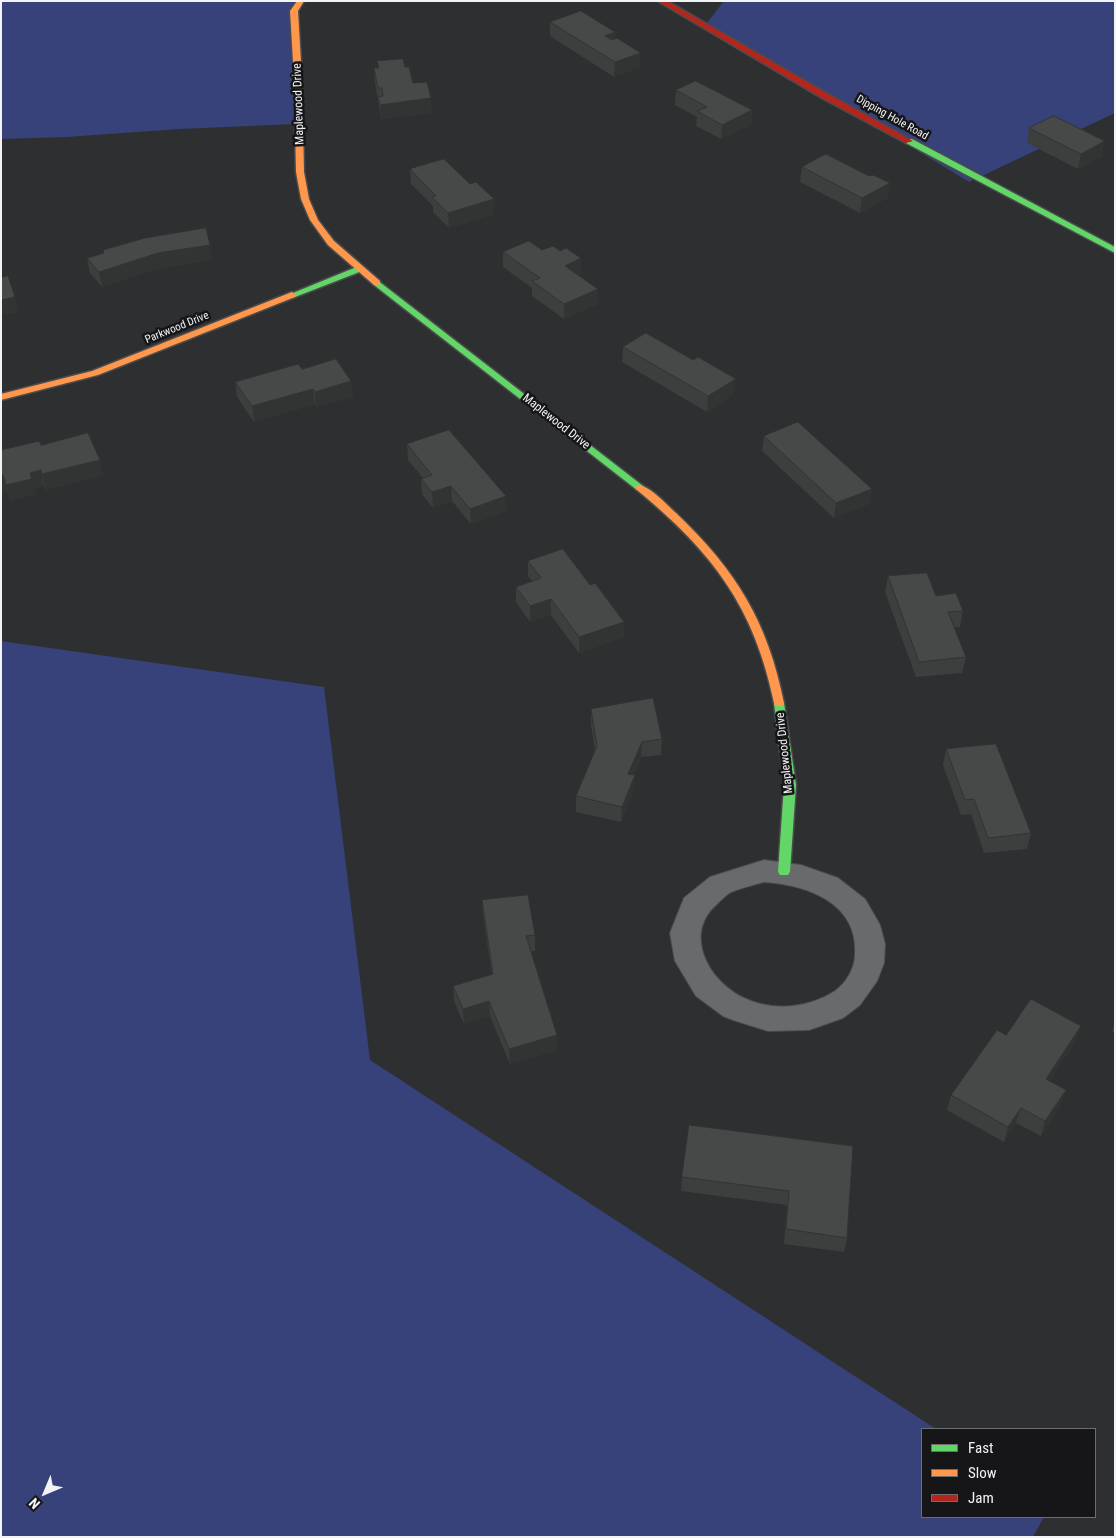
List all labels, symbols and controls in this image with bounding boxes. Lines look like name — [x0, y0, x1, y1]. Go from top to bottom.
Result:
street label: Maplewood Drive — [290, 63, 308, 145]
street label: Dipping Hole Road — [854, 93, 930, 143]
street label: Parkwood Drive — [143, 309, 211, 347]
street label: Maplewood Drive — [519, 391, 593, 453]
street label: Maplewood Drive — [774, 712, 796, 794]
legend — [921, 1428, 1096, 1518]
text: Fast — [968, 1439, 993, 1457]
text: Slow — [968, 1464, 997, 1482]
north arrow — [20, 1468, 70, 1518]
text: Jam — [968, 1489, 994, 1507]
text: N — [26, 1495, 43, 1512]

